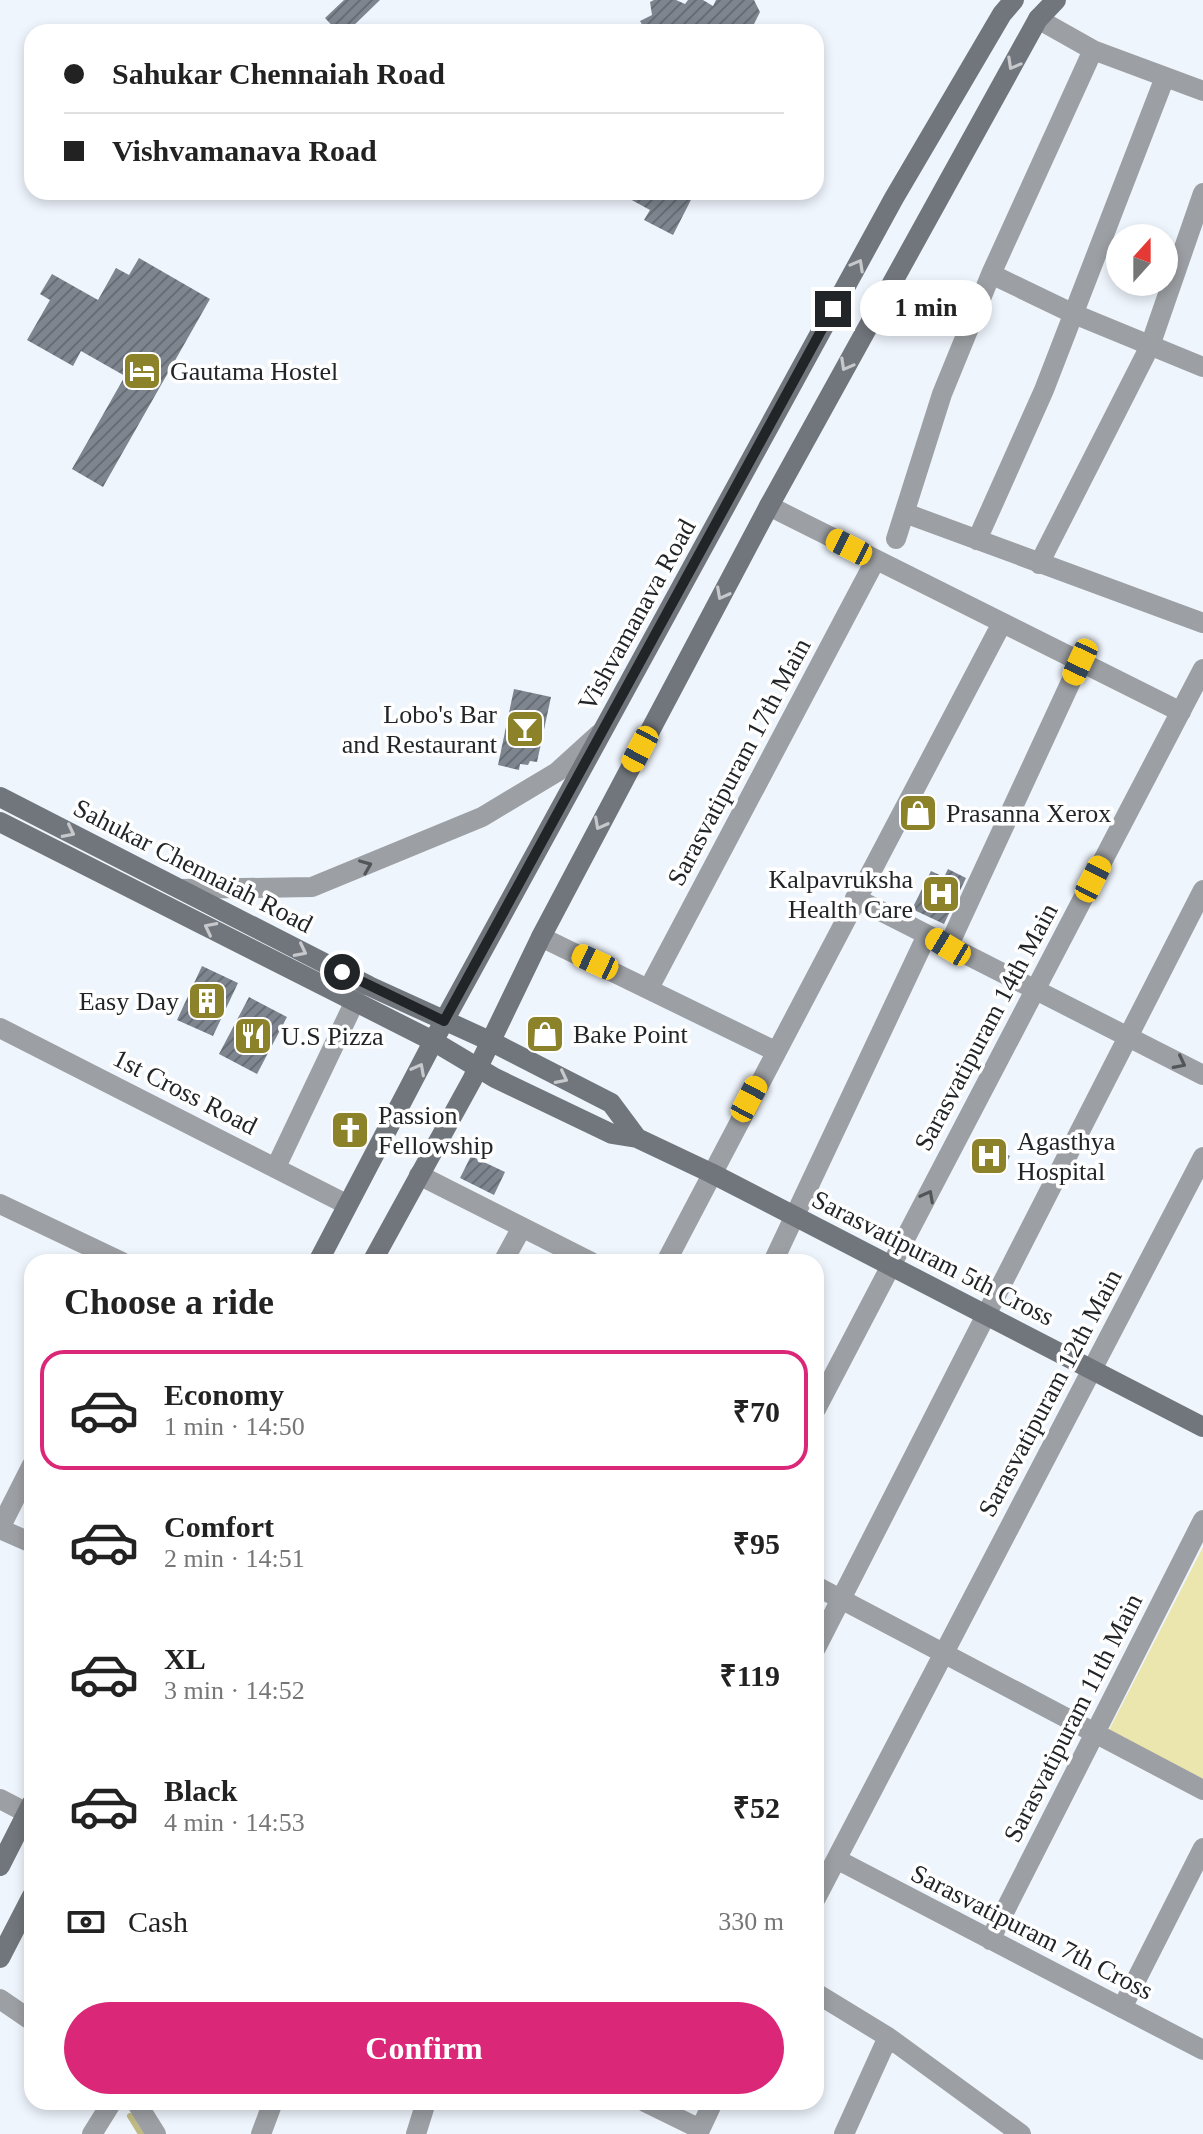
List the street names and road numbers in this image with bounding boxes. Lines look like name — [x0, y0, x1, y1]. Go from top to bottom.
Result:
street label: Vishvamanava Road — [572, 514, 702, 716]
street label: Sarasvatipuram 17th Main — [661, 633, 817, 891]
street label: Sahukar Chennaiah Road — [69, 793, 317, 939]
street label: Sarasvatipuram 14th Main — [908, 898, 1064, 1156]
street label: 1st Cross Road — [108, 1043, 262, 1141]
street label: Sarasvatipuram 5th Cross — [807, 1184, 1059, 1332]
street label: Sarasvatipuram 12th Main — [972, 1264, 1128, 1522]
street label: Sarasvatipuram 11th Main — [998, 1589, 1148, 1847]
street label: Sarasvatipuram 7th Cross — [906, 1858, 1158, 2006]

